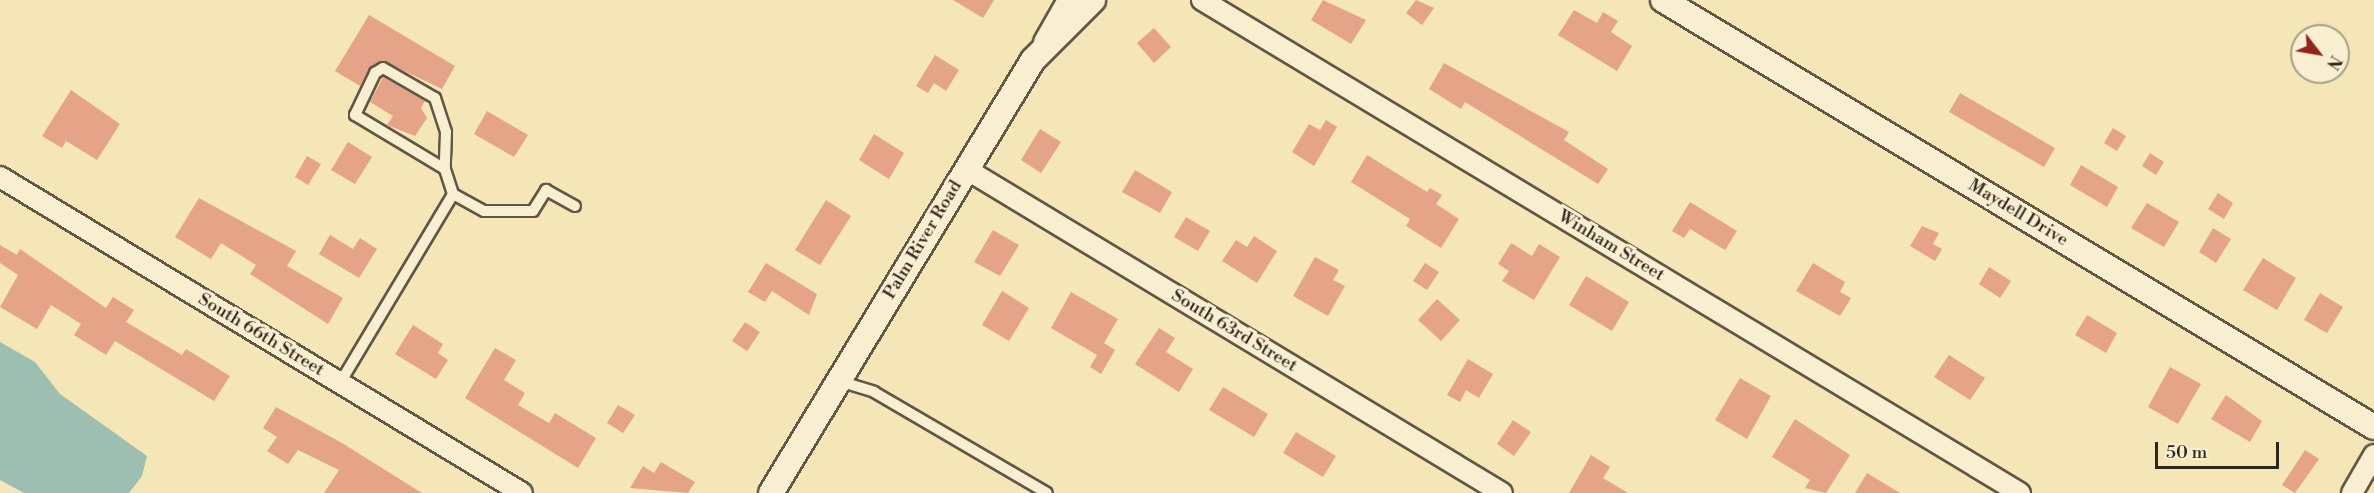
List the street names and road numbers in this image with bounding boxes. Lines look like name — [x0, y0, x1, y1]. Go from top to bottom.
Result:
street label: Maydell Drive — [1964, 175, 2072, 251]
street label: Palm River Road — [879, 177, 967, 303]
street label: Winham Street — [1554, 206, 1668, 286]
street label: South 63rd Street — [1167, 285, 1301, 377]
street label: South 66th Street — [194, 289, 328, 381]

